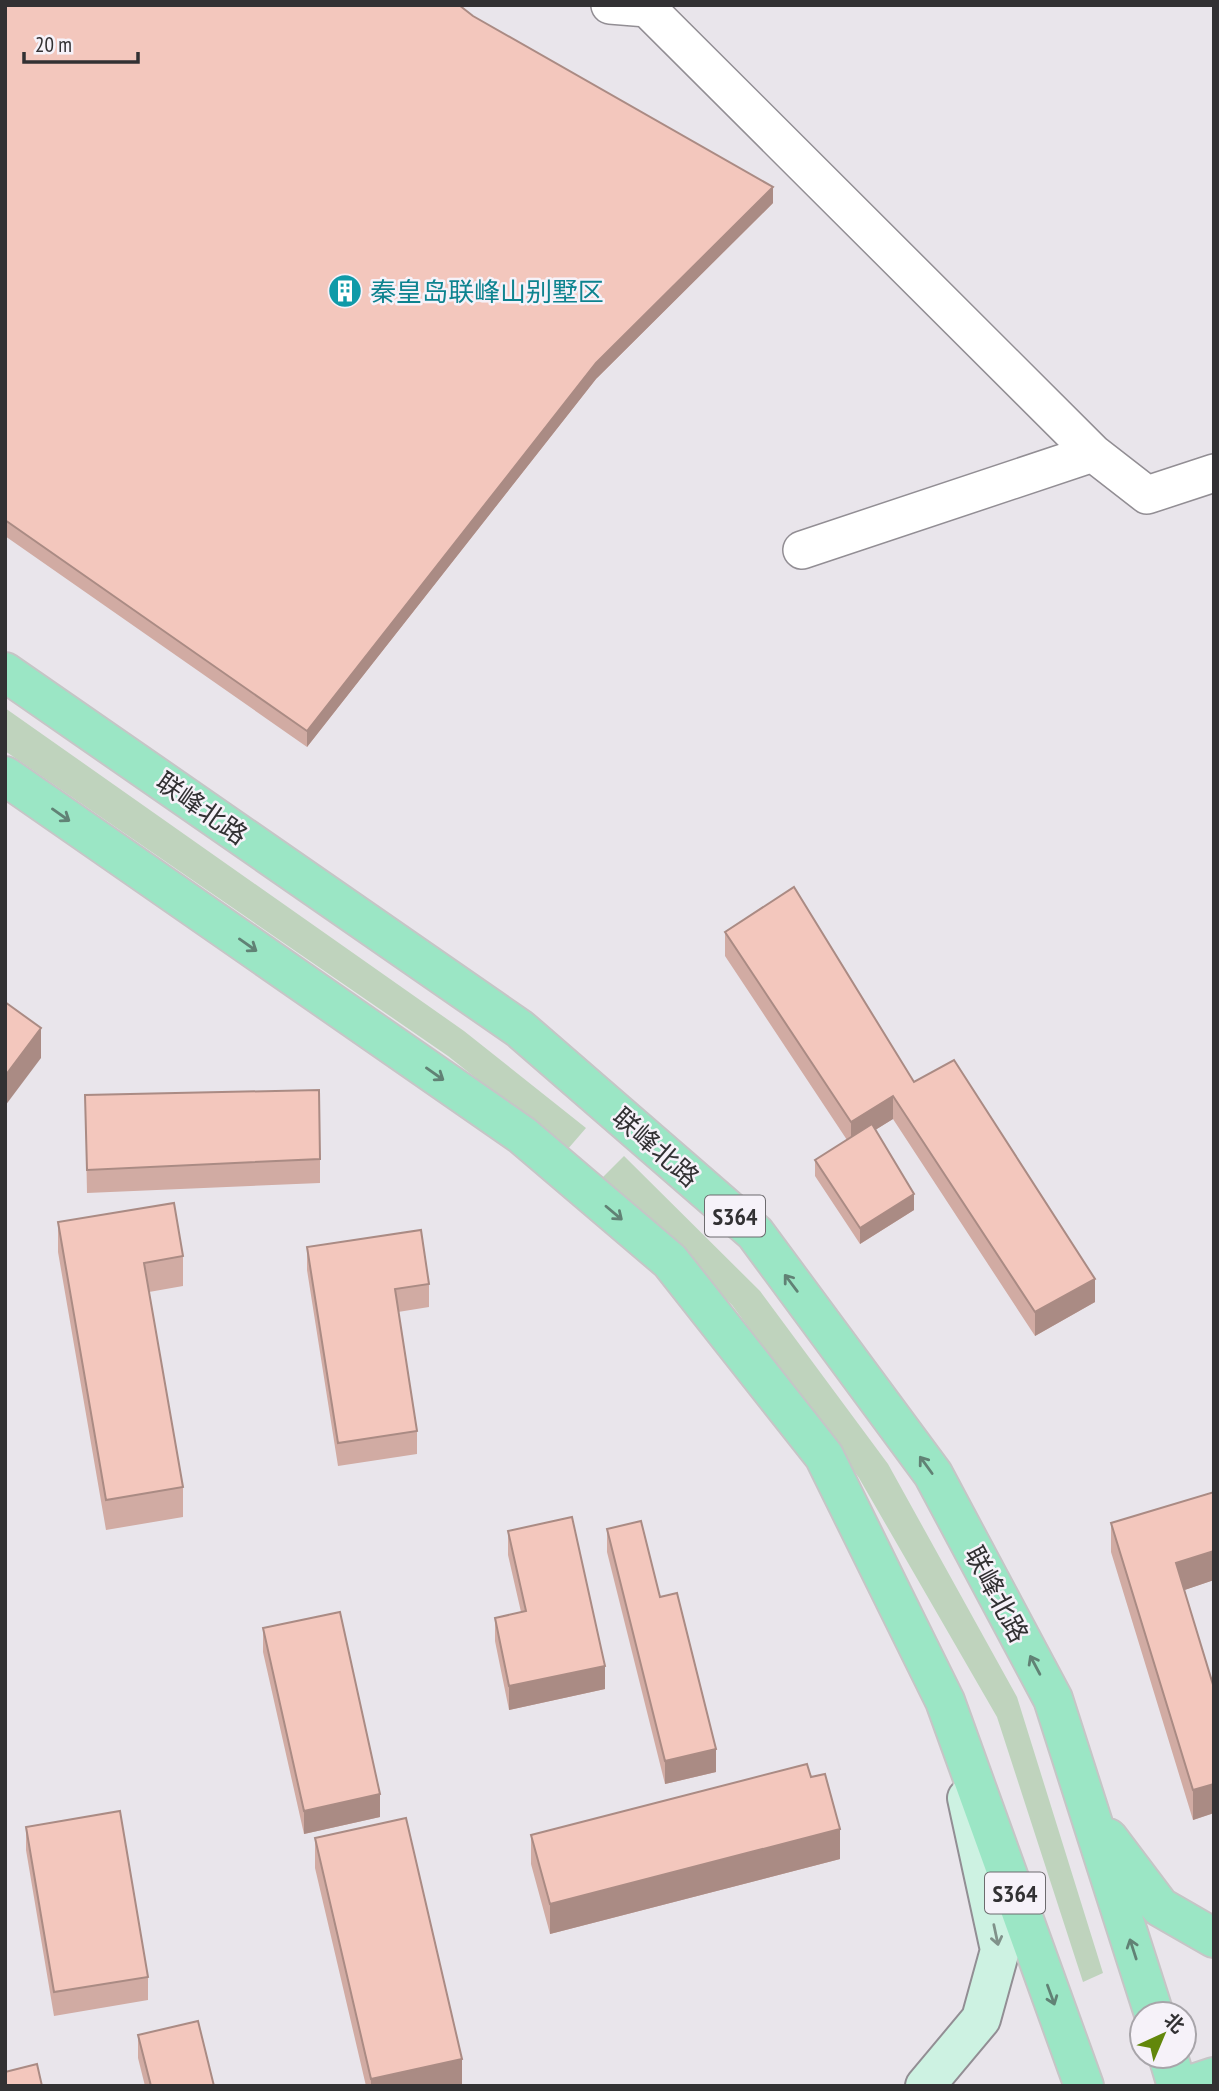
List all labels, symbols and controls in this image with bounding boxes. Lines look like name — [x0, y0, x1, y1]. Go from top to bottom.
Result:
scale bar — [24, 21, 138, 65]
text: 20 m — [35, 31, 72, 58]
building icon: 秦皇岛联峰山别墅区 — [326, 272, 364, 310]
place label: 秦皇岛联峰山别墅区 — [370, 275, 604, 308]
street label: 联峰北路 — [150, 765, 254, 851]
one-way arrow — [51, 808, 70, 822]
one-way arrow — [238, 938, 257, 952]
one-way arrow — [425, 1067, 444, 1081]
street label: 联峰北路 — [606, 1100, 706, 1194]
road number: S364 — [705, 1196, 765, 1236]
one-way arrow — [605, 1206, 623, 1221]
one-way arrow — [784, 1273, 799, 1292]
one-way arrow — [919, 1456, 934, 1475]
street label: 联峰北路 — [958, 1540, 1036, 1648]
one-way arrow — [1028, 1655, 1041, 1676]
road number: S364 — [985, 1872, 1045, 1914]
one-way arrow — [990, 1923, 1004, 1946]
one-way arrow — [1126, 1938, 1139, 1960]
one-way arrow — [1046, 1984, 1059, 2006]
north arrow — [1128, 2000, 1198, 2070]
text: 北 — [1160, 2008, 1190, 2038]

